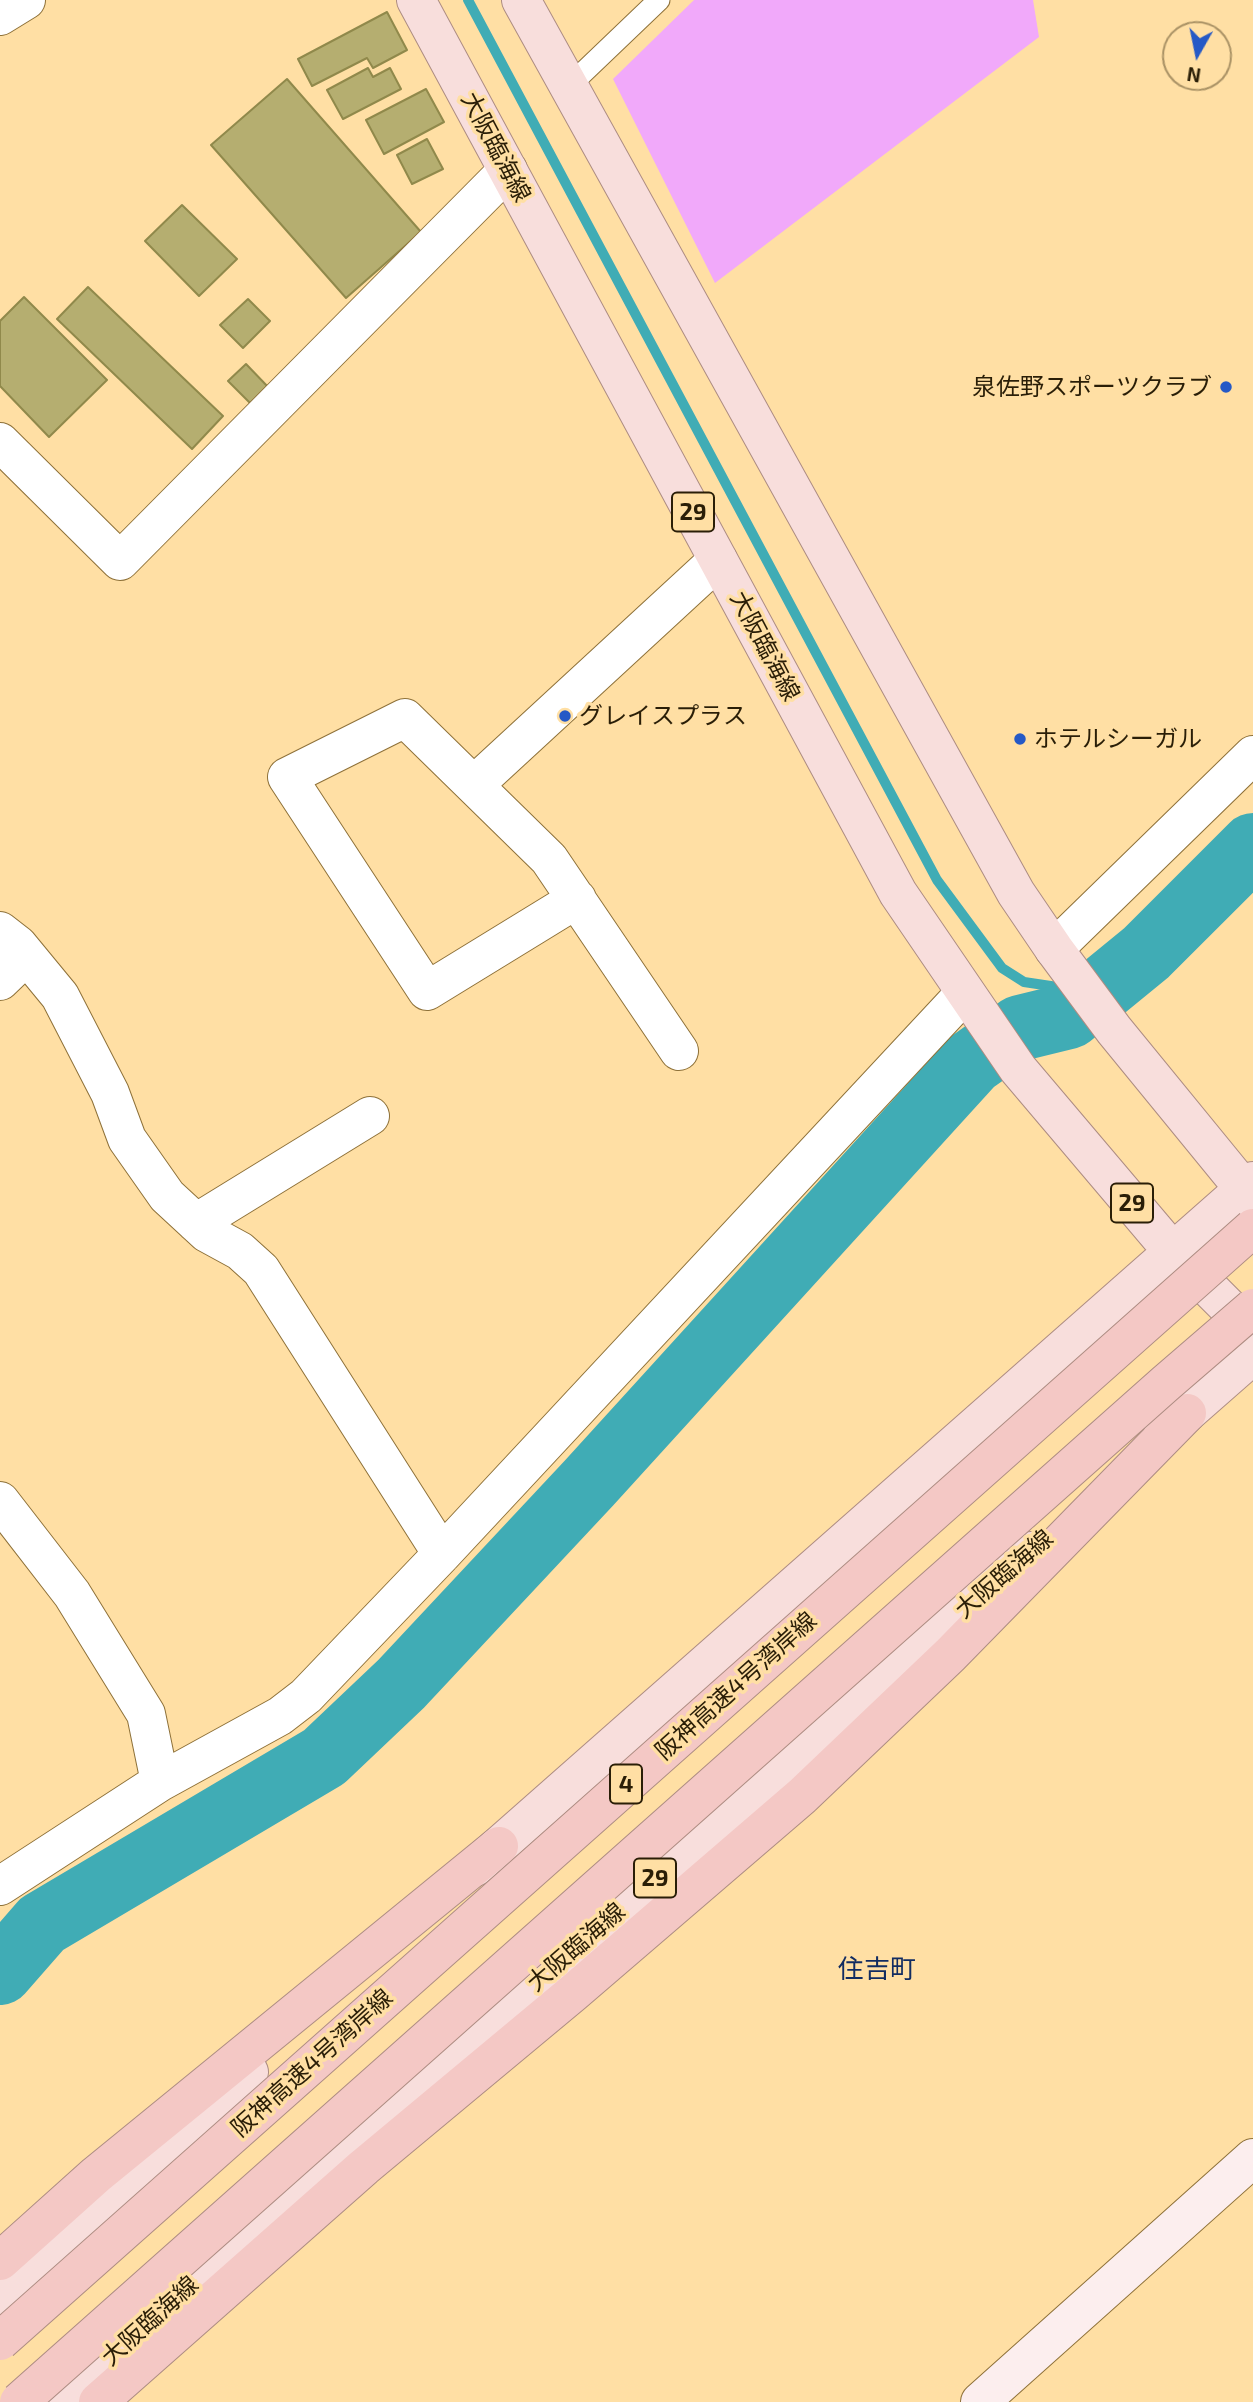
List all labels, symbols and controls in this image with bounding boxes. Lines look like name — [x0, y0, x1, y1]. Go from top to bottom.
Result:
north arrow — [1162, 21, 1232, 91]
text: N — [1185, 63, 1203, 88]
street label: 大阪臨海線 — [455, 87, 537, 207]
place label: 泉佐野スポーツクラブ — [972, 373, 1212, 401]
marker: 泉佐野スポーツクラブ — [1218, 379, 1234, 395]
road number: 29 — [672, 492, 714, 532]
street label: 大阪臨海線 — [724, 586, 806, 706]
place label: グレイスプラス — [579, 702, 747, 730]
marker: グレイスプラス — [557, 708, 573, 724]
place label: ホテルシーガル — [1034, 725, 1202, 753]
marker: ホテルシーガル — [1012, 731, 1028, 747]
road number: 29 — [1111, 1184, 1153, 1222]
street label: 大阪臨海線 — [949, 1524, 1059, 1624]
street label: 阪神高速4号湾岸線 — [650, 1606, 822, 1766]
road number: 4 — [610, 1764, 642, 1804]
road number: 29 — [634, 1858, 676, 1898]
street label: 大阪臨海線 — [521, 1897, 631, 1997]
district label: 住吉町 — [838, 1953, 916, 1985]
street label: 阪神高速4号湾岸線 — [226, 1983, 398, 2143]
street label: 大阪臨海線 — [96, 2270, 204, 2372]

